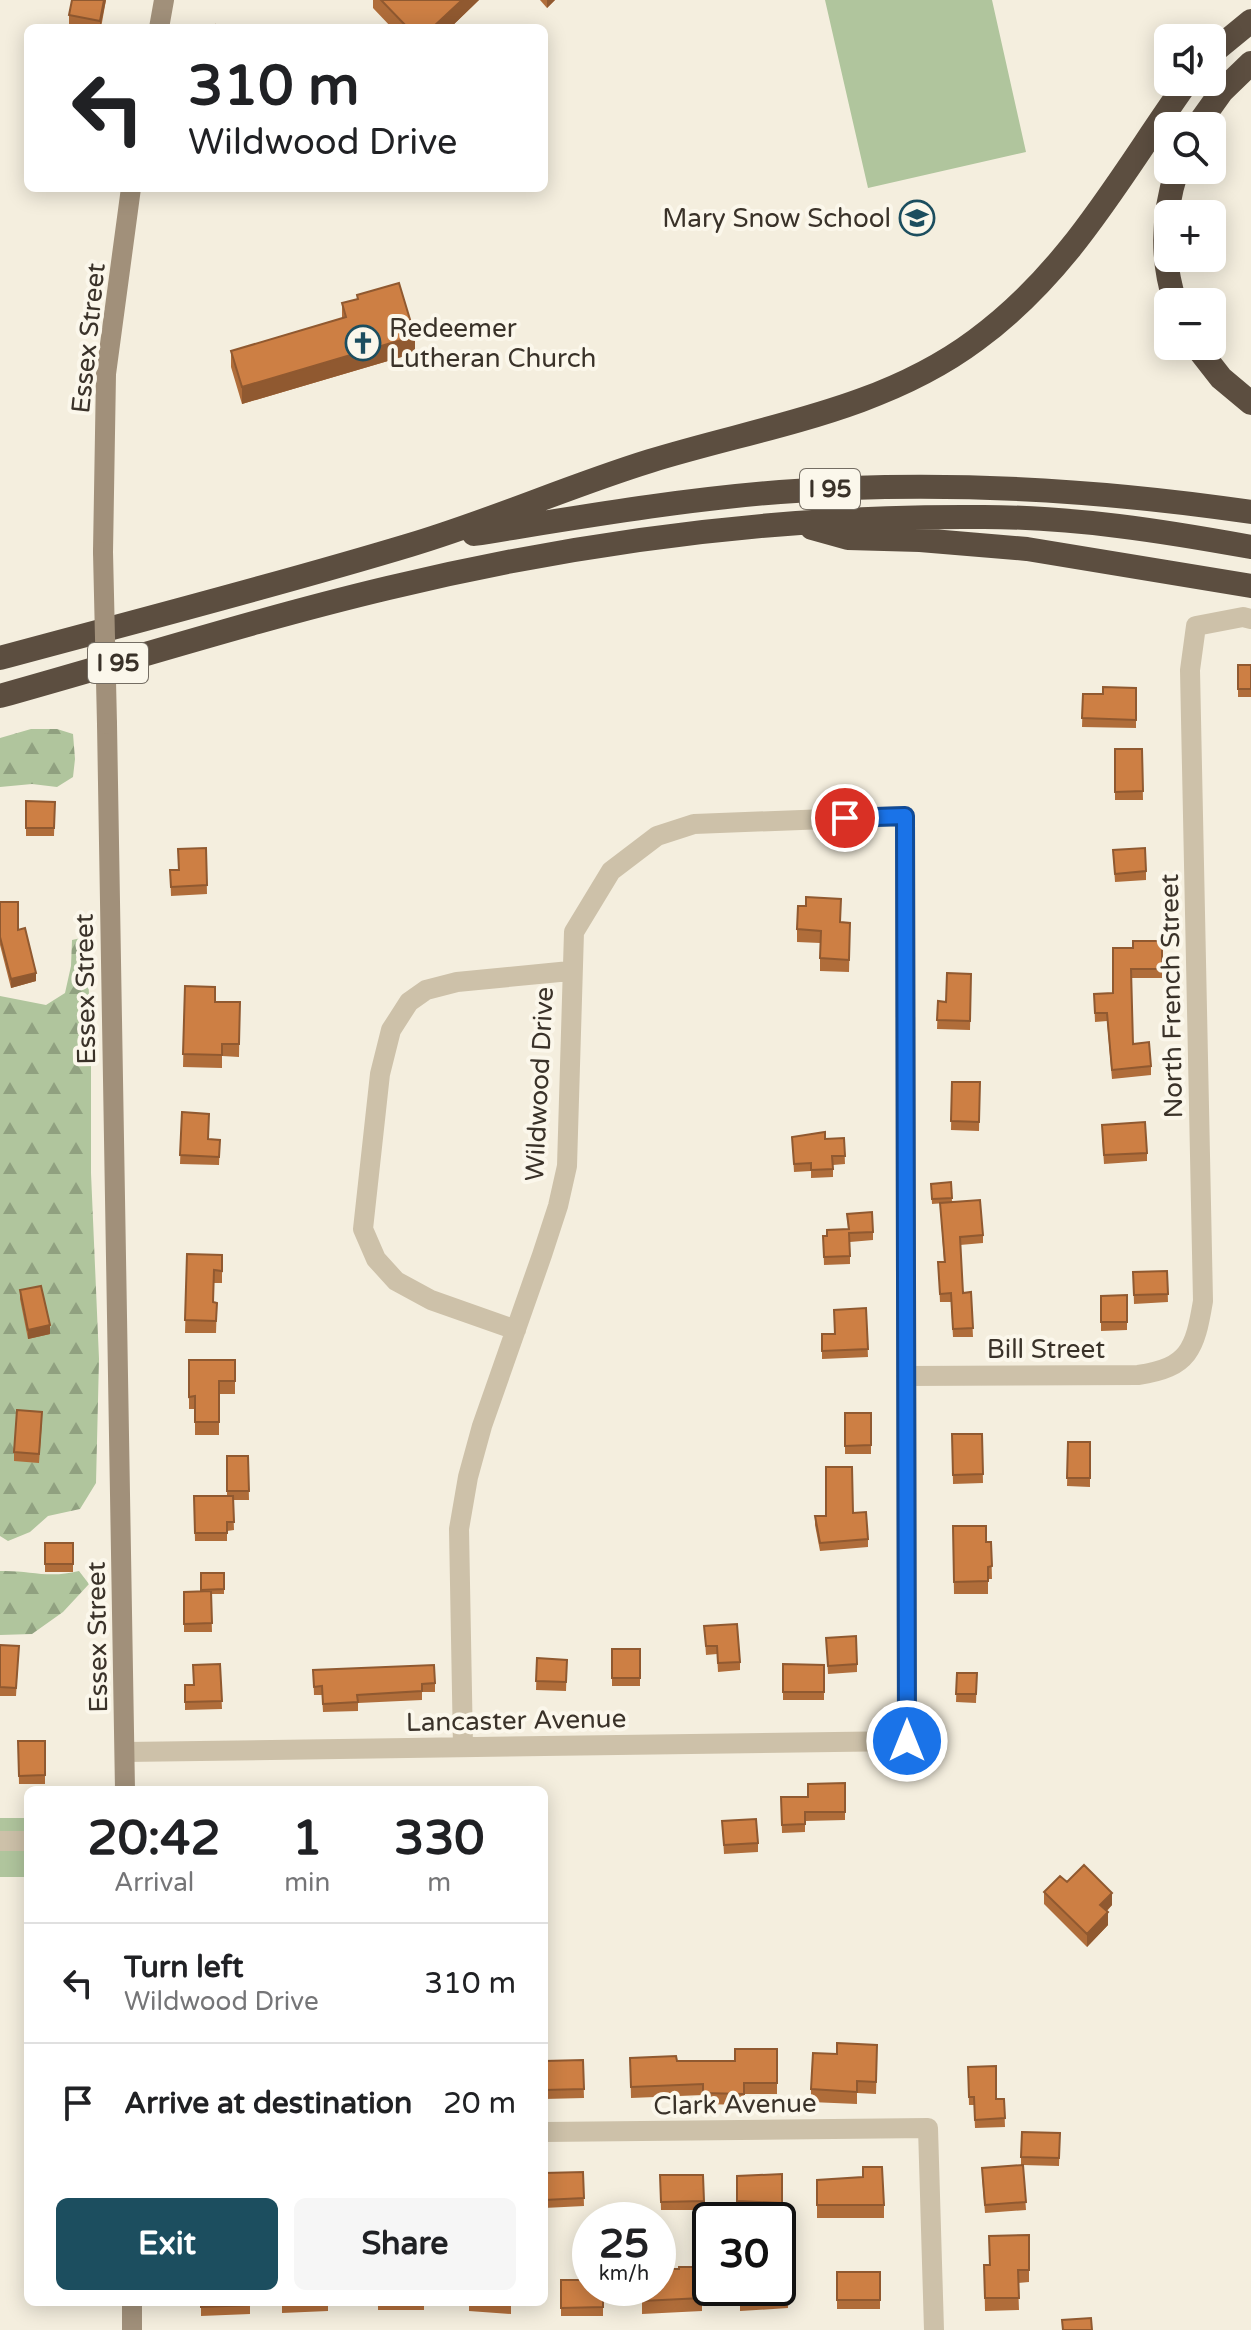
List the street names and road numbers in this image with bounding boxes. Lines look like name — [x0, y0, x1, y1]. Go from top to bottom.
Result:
street label: Essex Street — [65, 261, 112, 415]
road number: I 95 — [800, 469, 860, 509]
road number: I 95 — [88, 643, 148, 683]
street label: North French Street — [1154, 873, 1189, 1119]
street label: Essex Street — [69, 913, 102, 1065]
street label: Wildwood Drive — [519, 986, 560, 1182]
street label: Bill Street — [987, 1334, 1105, 1365]
street label: Essex Street — [81, 1561, 114, 1713]
street label: Lancaster Avenue — [405, 1703, 627, 1738]
street label: Clark Avenue — [653, 2088, 817, 2121]

